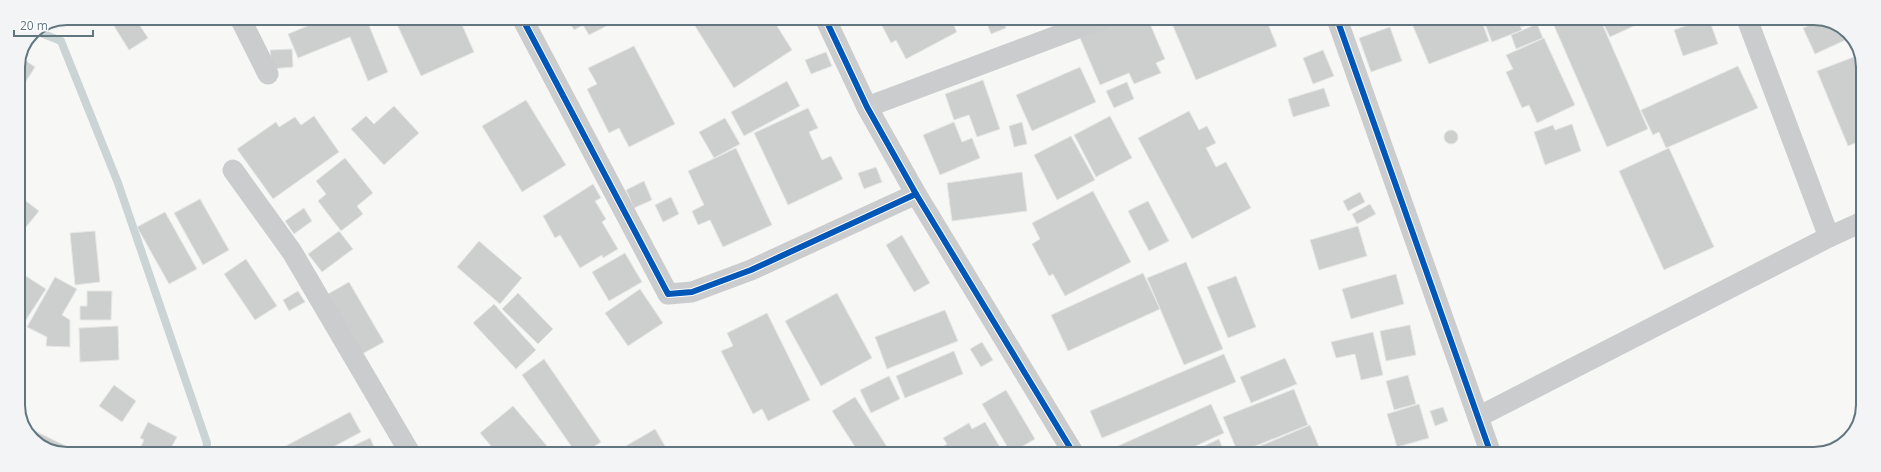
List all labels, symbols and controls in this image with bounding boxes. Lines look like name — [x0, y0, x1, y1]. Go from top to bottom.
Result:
scale bar — [14, 12, 93, 38]
text: 20 m — [20, 17, 48, 34]

